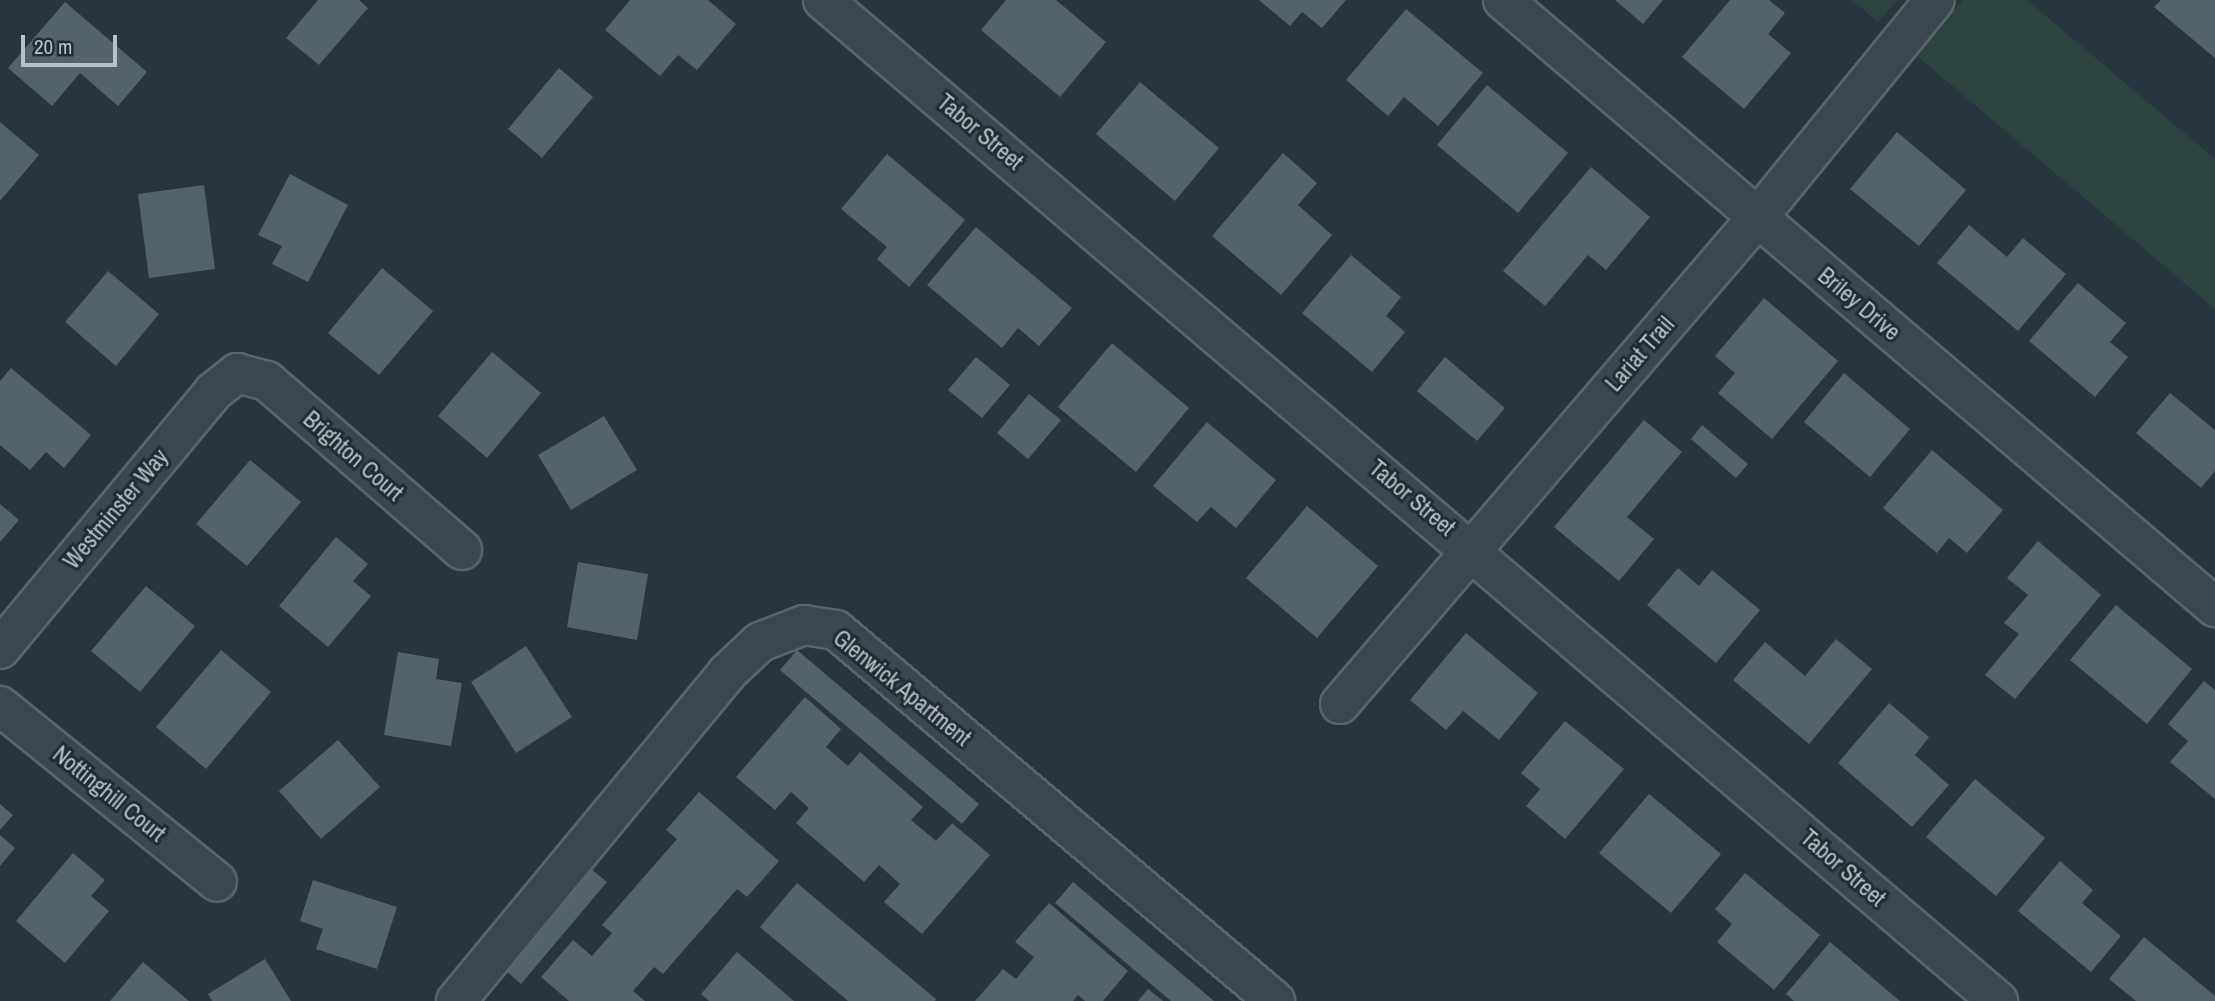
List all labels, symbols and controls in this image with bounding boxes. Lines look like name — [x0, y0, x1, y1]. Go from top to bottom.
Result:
scale bar — [24, 21, 121, 65]
text: 20 m — [34, 32, 72, 61]
street label: Tabor Street — [932, 88, 1028, 176]
street label: Briley Drive — [1812, 262, 1906, 346]
street label: Lariat Trail — [1600, 311, 1680, 397]
street label: Brighton Court — [298, 405, 408, 507]
street label: Westminster Way — [58, 444, 174, 574]
street label: Tabor Street — [1364, 454, 1460, 542]
street label: Glenwick Apartment — [827, 624, 977, 752]
street label: Nottinghill Court — [47, 740, 171, 848]
street label: Tabor Street — [1795, 824, 1891, 912]

